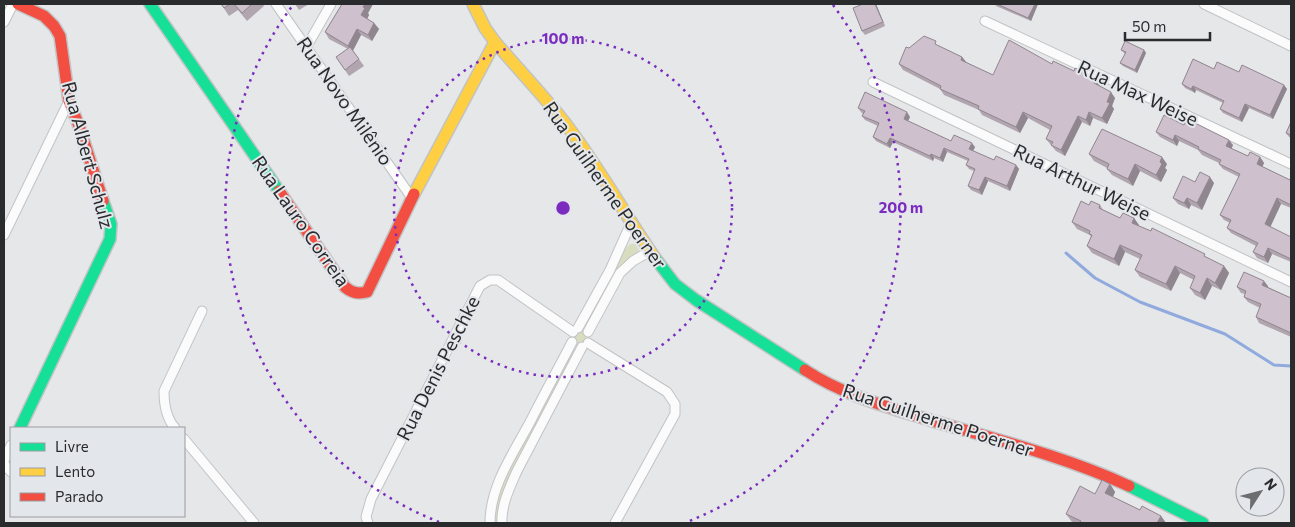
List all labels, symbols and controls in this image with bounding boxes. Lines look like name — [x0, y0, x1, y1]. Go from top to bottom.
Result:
scale bar — [1125, 10, 1210, 42]
text: 50 m — [1132, 17, 1166, 35]
text: 100 m — [542, 29, 584, 47]
street label: Rua Novo Milênio — [293, 32, 398, 169]
street label: Rua Max Weise — [1074, 55, 1202, 130]
street label: Rua Albert Schulz — [58, 79, 119, 231]
street label: Rua Guilherme Poerner — [539, 97, 672, 273]
street label: Rua Arthur Weise — [1010, 138, 1155, 225]
street label: Rua Lauro Correia — [248, 151, 355, 291]
text: 200 m — [879, 198, 923, 216]
centre of rings — [554, 199, 572, 217]
street label: Rua Denis Peschke — [391, 292, 484, 444]
street label: Rua Guilherme Poerner — [840, 378, 1037, 461]
legend — [10, 427, 185, 517]
text: Livre — [55, 437, 89, 455]
text: Lento — [55, 462, 95, 480]
north arrow — [1235, 467, 1285, 517]
text: N — [1261, 475, 1281, 493]
text: Parado — [55, 487, 104, 505]

